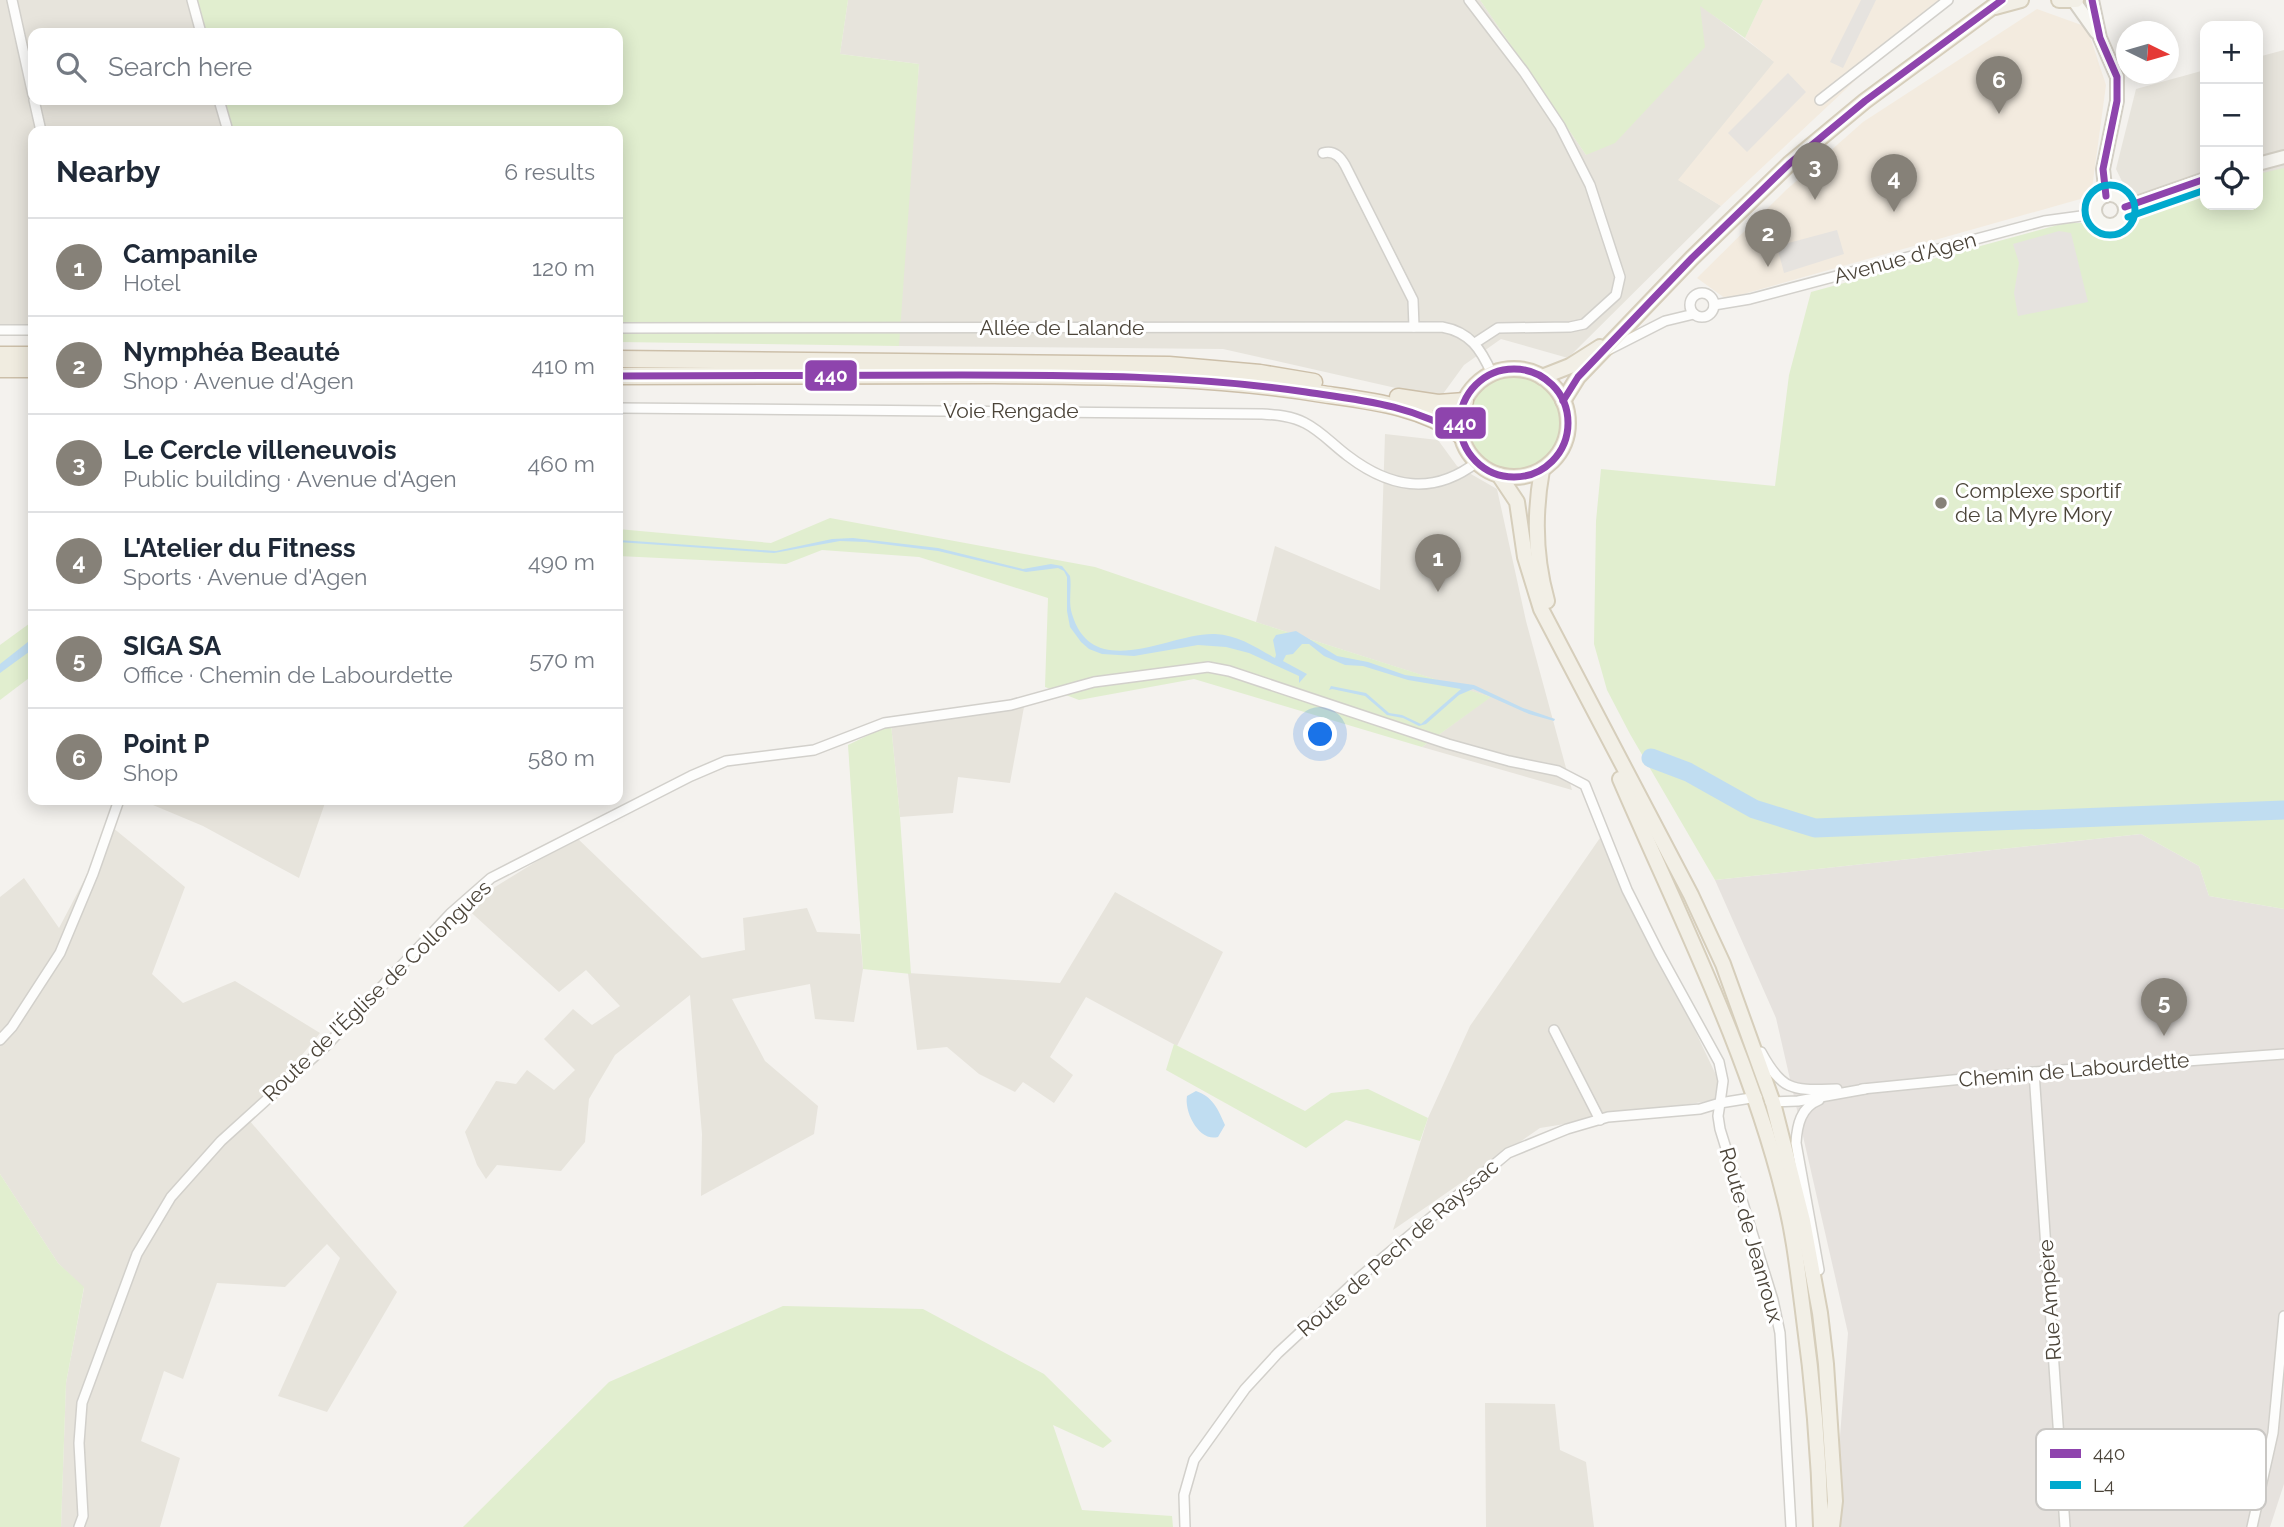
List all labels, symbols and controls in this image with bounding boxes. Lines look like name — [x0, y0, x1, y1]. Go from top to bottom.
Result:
north arrow — [2116, 21, 2179, 84]
map controls — [2200, 21, 2263, 210]
button: + — [2200, 21, 2263, 84]
search box — [28, 28, 623, 105]
icon: search — [52, 48, 90, 86]
text: Search here — [108, 52, 252, 82]
pin: 6 — [1976, 56, 2022, 114]
button: − — [2200, 84, 2263, 147]
pin: 3 — [1792, 142, 1838, 200]
button: locate — [2200, 147, 2263, 210]
text: Nearby — [56, 154, 160, 189]
pin: 4 — [1871, 154, 1917, 212]
text: 6 results — [504, 158, 595, 185]
pin: 2 — [1745, 209, 1791, 267]
street label: Avenue d'Agen — [1831, 227, 1979, 289]
text: Campanile — [123, 239, 258, 269]
text: 1 — [73, 254, 85, 281]
text: 120 m — [532, 254, 595, 281]
text: Hotel — [123, 269, 181, 296]
street label: Allée de Lalande — [980, 315, 1144, 340]
text: Nymphéa Beauté — [123, 337, 340, 367]
text: 2 — [73, 352, 85, 379]
text: 410 m — [532, 352, 595, 379]
line badge: 440 — [804, 359, 858, 392]
text: 440 — [814, 364, 848, 386]
text: Shop · Avenue d'Agen — [123, 367, 354, 394]
street label: Voie Rengade — [943, 398, 1079, 423]
line badge: 440 — [1434, 406, 1487, 440]
text: 440 — [1443, 412, 1477, 434]
text: Le Cercle villeneuvois — [123, 435, 397, 465]
text: 3 — [73, 450, 85, 477]
text: 460 m — [527, 450, 595, 477]
text: Public building · Avenue d'Agen — [123, 465, 457, 492]
place label: Complexe sportif de la Myre Mory — [1955, 478, 2122, 527]
marker: Complexe sportif de la Myre Mory — [1933, 495, 1949, 511]
text: L'Atelier du Fitness — [123, 533, 356, 563]
pin: 1 — [1415, 534, 1461, 592]
text: 4 — [72, 548, 86, 575]
text: 490 m — [528, 548, 595, 575]
text: Sports · Avenue d'Agen — [123, 563, 367, 590]
text: SIGA SA — [123, 631, 221, 661]
text: 5 — [73, 646, 85, 673]
text: 570 m — [529, 646, 595, 673]
text: Office · Chemin de Labourdette — [123, 661, 453, 688]
your location — [1303, 717, 1337, 751]
text: Point P — [123, 729, 209, 759]
text: 6 — [72, 744, 86, 771]
text: 580 m — [528, 744, 595, 771]
text: Shop — [123, 759, 178, 786]
street label: Route de l’Église de Collongues — [257, 875, 496, 1106]
pin: 5 — [2141, 978, 2187, 1036]
street label: Chemin de Labourdette — [1958, 1047, 2190, 1092]
street label: Route de Jeanroux — [1714, 1144, 1789, 1326]
street label: Route de Pech de Rayssac — [1292, 1154, 1503, 1342]
street label: Rue Ampère — [2033, 1239, 2066, 1361]
legend — [2036, 1429, 2266, 1510]
text: 440 — [2093, 1442, 2125, 1464]
text: L4 — [2093, 1474, 2114, 1496]

